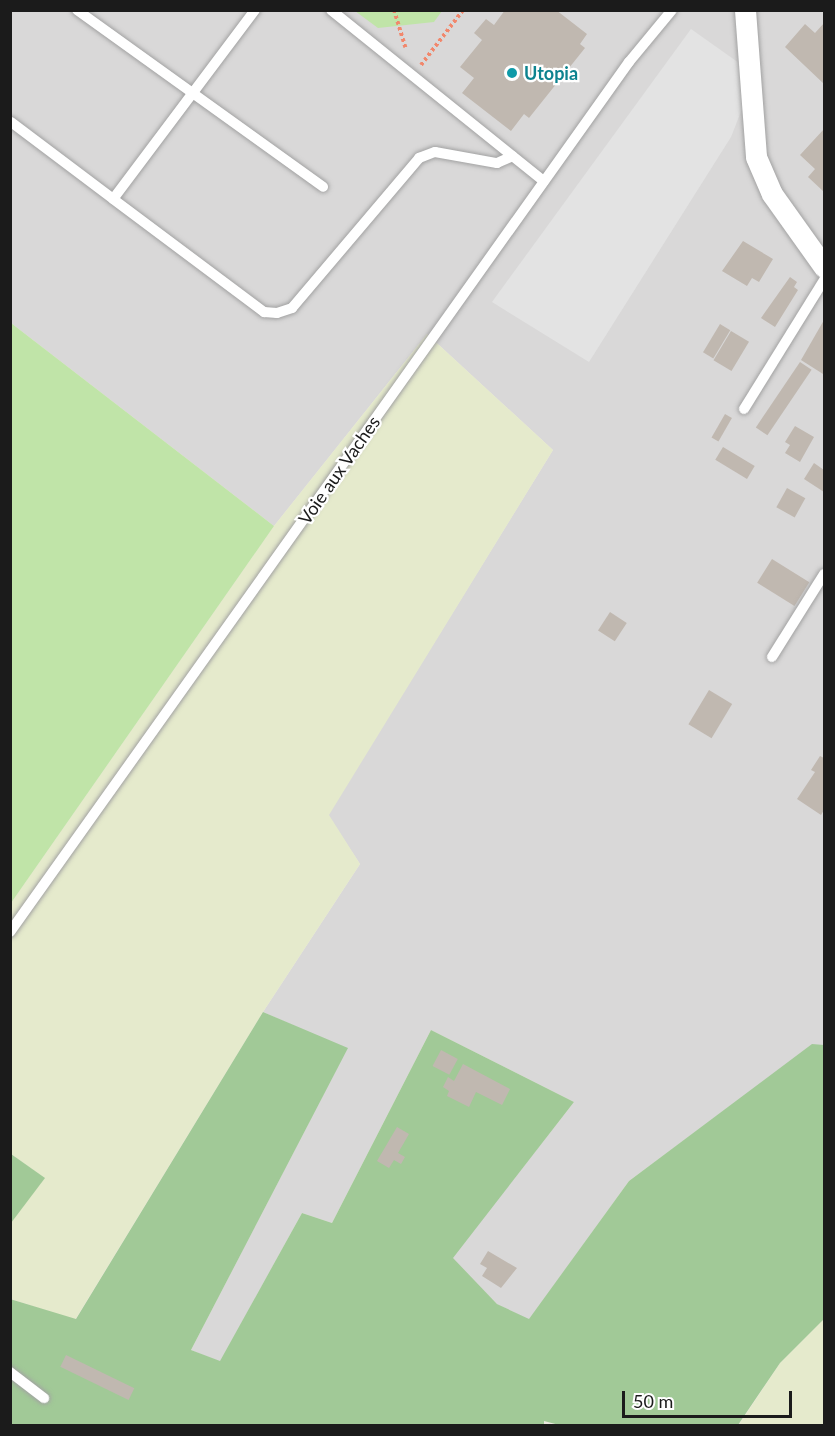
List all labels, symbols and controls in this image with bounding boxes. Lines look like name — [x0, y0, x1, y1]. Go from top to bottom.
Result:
place label: Utopia — [524, 62, 578, 84]
marker: Utopia — [505, 66, 519, 80]
street label: Voie aux Vaches — [294, 411, 384, 529]
scale bar — [625, 1379, 794, 1417]
text: 50 m — [633, 1390, 673, 1412]

